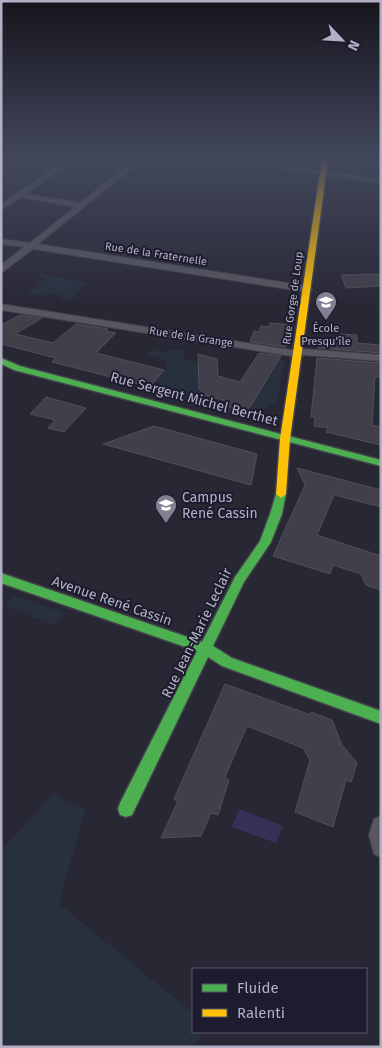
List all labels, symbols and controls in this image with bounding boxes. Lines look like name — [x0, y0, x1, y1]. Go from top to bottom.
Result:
north arrow — [317, 15, 367, 65]
text: N — [344, 37, 363, 53]
street label: Rue de la Fraternelle — [104, 240, 208, 268]
street label: Rue Gorge de Loup — [280, 251, 306, 345]
school or university icon: École Presqu'île — [314, 290, 338, 321]
place label: École Presqu'île — [301, 321, 351, 348]
street label: Rue de la Grange — [148, 324, 234, 350]
street label: Rue Sergent Michel Berthet — [108, 368, 281, 430]
place label: Campus René Cassin — [182, 489, 258, 522]
school or university icon: Campus René Cassin — [154, 493, 178, 524]
street label: Rue Jean-Marie Leclair — [158, 565, 236, 701]
street label: Avenue René Cassin — [50, 572, 174, 630]
legend — [192, 968, 367, 1033]
text: Fluide — [237, 979, 279, 997]
text: Ralenti — [237, 1004, 285, 1022]

